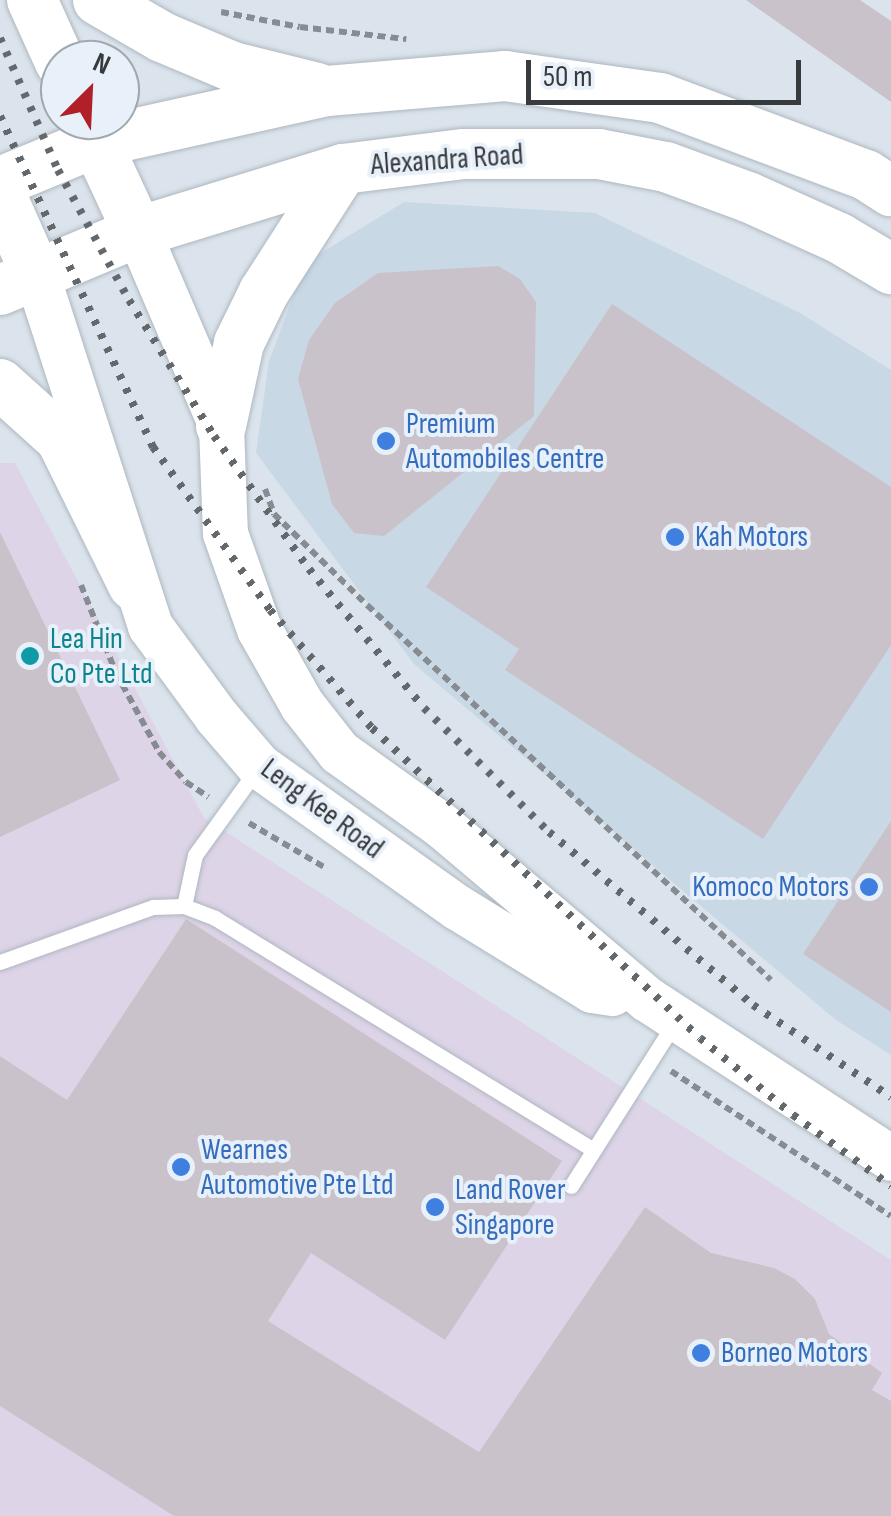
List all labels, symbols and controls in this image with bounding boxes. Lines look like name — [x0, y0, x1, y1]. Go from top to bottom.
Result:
north arrow — [40, 40, 140, 140]
scale bar — [531, 40, 806, 102]
text: N — [88, 46, 115, 82]
text: 50 m — [543, 59, 592, 95]
street label: Alexandra Road — [369, 137, 525, 183]
place label: Premium Automobiles Centre — [406, 406, 604, 476]
marker: Premium Automobiles Centre — [375, 430, 397, 452]
place label: Kah Motors — [695, 519, 808, 555]
marker: Kah Motors — [664, 526, 686, 548]
place label: Lea Hin Co Pte Ltd — [50, 621, 153, 692]
marker: Lea Hin Co Pte Ltd — [19, 645, 41, 667]
street label: Leng Kee Road — [254, 751, 390, 867]
place label: Komoco Motors — [692, 869, 849, 905]
marker: Komoco Motors — [858, 876, 880, 898]
place label: Wearnes Automotive Pte Ltd — [201, 1132, 393, 1202]
marker: Wearnes Automotive Pte Ltd — [170, 1156, 192, 1178]
place label: Land Rover Singapore — [455, 1172, 566, 1242]
marker: Land Rover Singapore — [424, 1196, 446, 1218]
place label: Borneo Motors — [721, 1335, 868, 1371]
marker: Borneo Motors — [690, 1342, 712, 1364]

